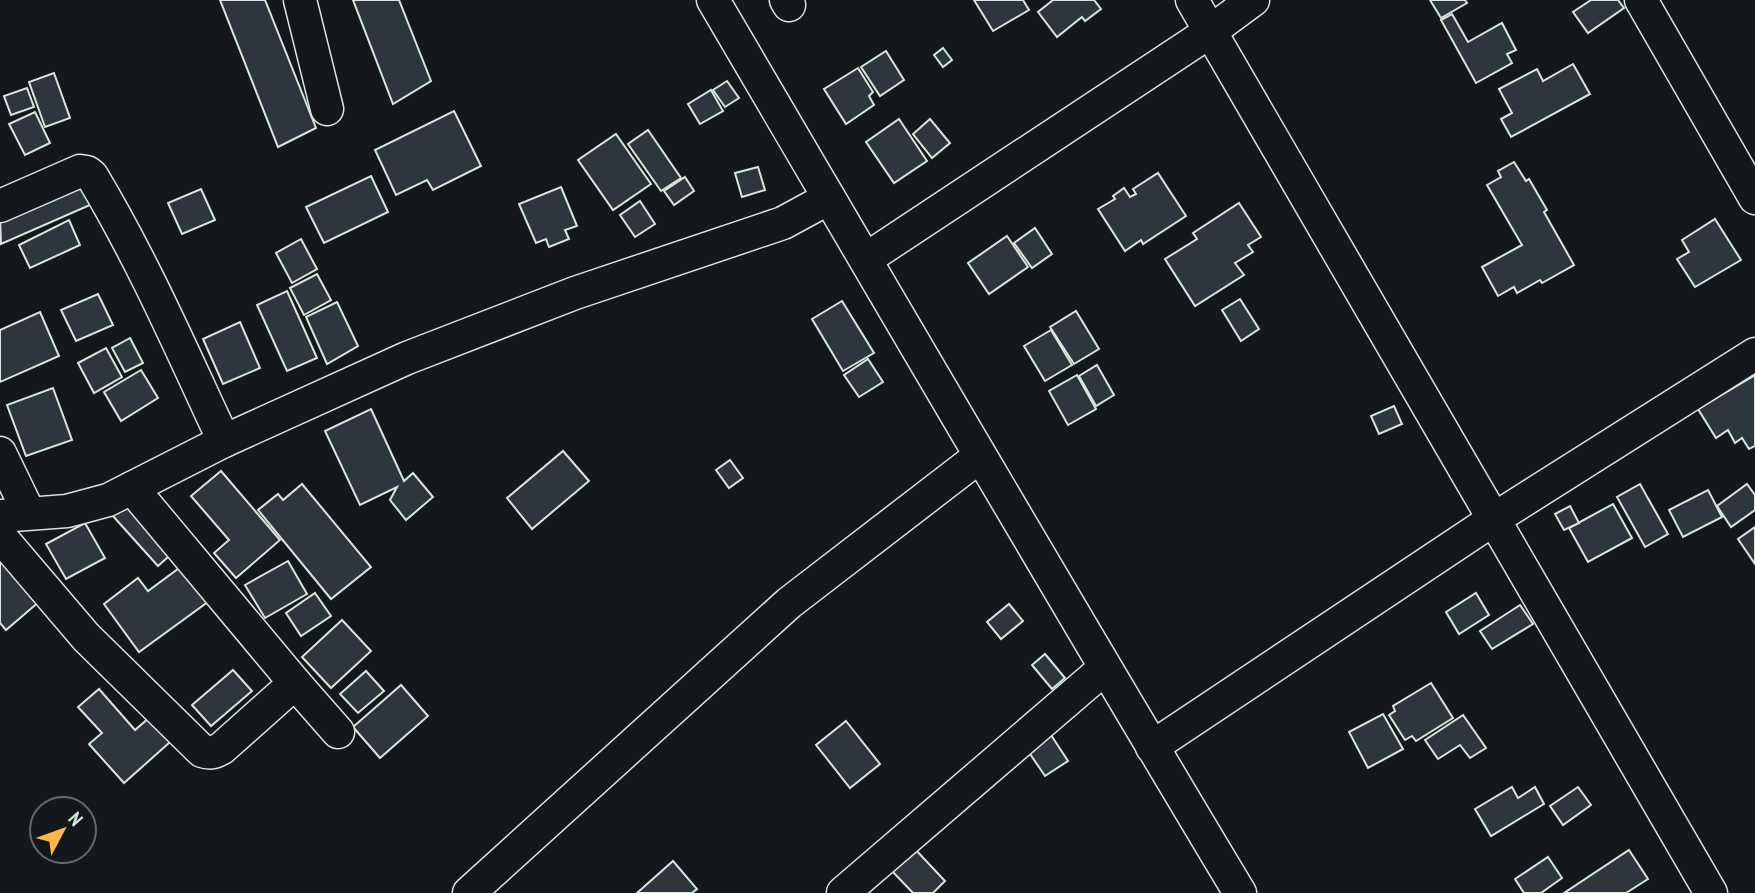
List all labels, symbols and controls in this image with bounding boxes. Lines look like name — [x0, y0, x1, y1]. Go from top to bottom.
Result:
north arrow — [28, 795, 98, 865]
text: N — [63, 807, 88, 831]

